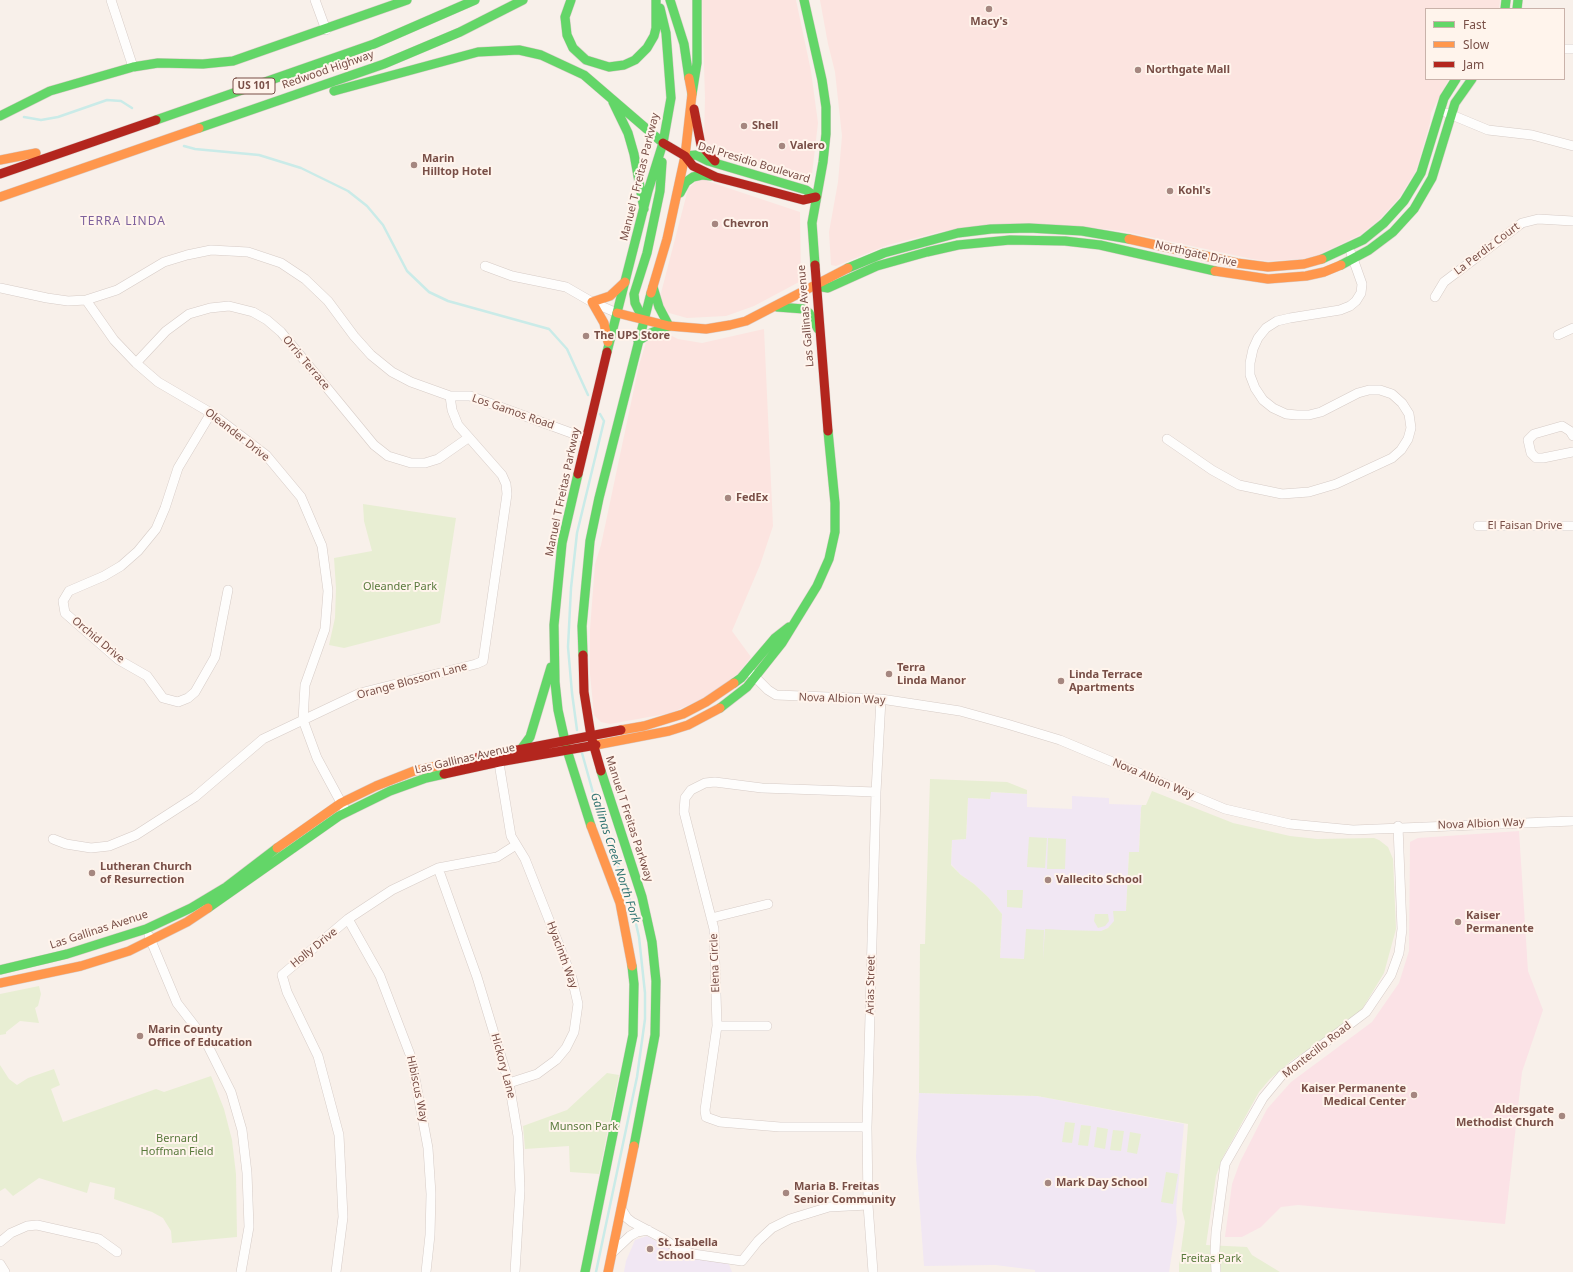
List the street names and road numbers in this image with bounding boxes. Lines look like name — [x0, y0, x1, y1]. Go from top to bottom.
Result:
street label: Redwood Highway — [280, 48, 376, 92]
road number: US 101 — [233, 78, 275, 94]
street label: Manuel T Freitas Parkway — [618, 112, 662, 242]
street label: Del Presidio Boulevard — [696, 140, 812, 186]
street label: La Perdiz Court — [1452, 220, 1522, 278]
street label: Northgate Drive — [1154, 238, 1238, 270]
street label: Las Gallinas Avenue — [795, 264, 817, 368]
street label: Orris Terrace — [280, 333, 332, 393]
street label: Los Gamos Road — [470, 392, 556, 432]
street label: Oleander Drive — [202, 406, 272, 464]
street label: Manuel T Freitas Parkway — [543, 426, 583, 558]
street label: El Faisan Drive — [1488, 519, 1562, 533]
street label: Orchid Drive — [69, 614, 127, 666]
street label: Orange Blossom Lane — [355, 660, 469, 702]
street label: Nova Albion Way — [798, 691, 886, 707]
street label: Las Gallinas Avenue — [414, 741, 516, 777]
street label: Manuel T Freitas Parkway — [602, 754, 656, 884]
street label: Nova Albion Way — [1110, 756, 1196, 802]
street label: Nova Albion Way — [1437, 816, 1525, 832]
street label: Las Gallinas Avenue — [48, 908, 150, 952]
street label: Hyacinth Way — [544, 920, 580, 990]
street label: Holly Drive — [288, 925, 340, 971]
street label: Elena Circle — [707, 933, 723, 993]
street label: Arias Street — [864, 955, 878, 1015]
street label: Montecillo Road — [1280, 1019, 1354, 1081]
street label: Hickory Lane — [488, 1032, 518, 1100]
street label: Hibiscus Way — [403, 1054, 431, 1124]

